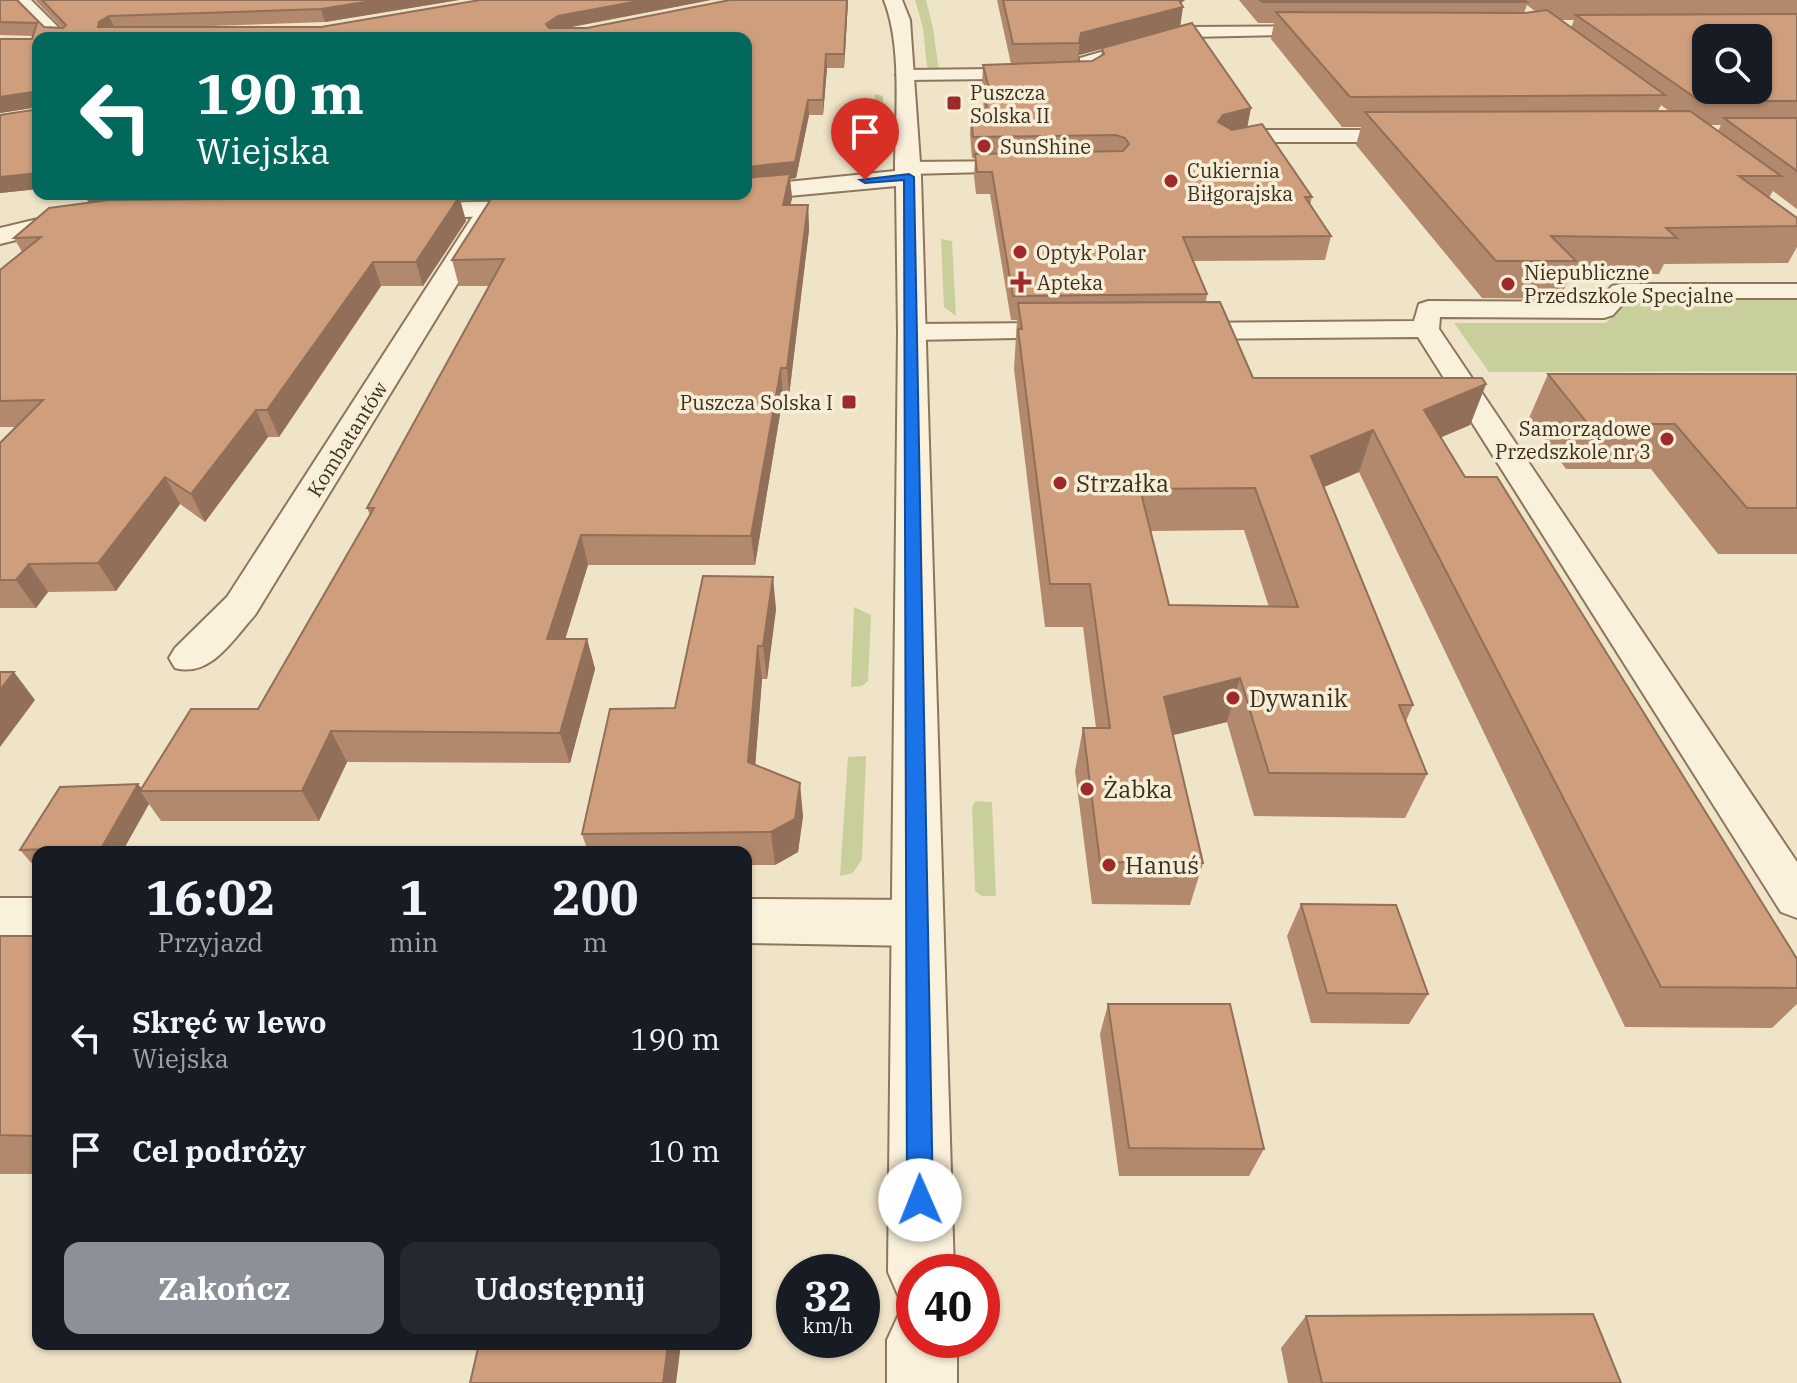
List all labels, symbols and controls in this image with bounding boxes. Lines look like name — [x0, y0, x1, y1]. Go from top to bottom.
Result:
map controls — [1692, 24, 1772, 104]
button: search — [1692, 24, 1772, 104]
text: 190 m — [196, 57, 364, 129]
icon: left — [64, 64, 168, 168]
place label: Puszcza Solska II — [970, 79, 1050, 129]
marker: Puszcza Solska II — [945, 94, 963, 112]
pin — [831, 98, 899, 180]
icon: arrive — [843, 110, 887, 154]
text: Wiejska — [196, 127, 330, 174]
place label: SunShine — [1000, 133, 1091, 160]
marker: SunShine — [975, 137, 993, 155]
place label: Cukiernia Biłgorajska — [1187, 157, 1293, 207]
marker: Cukiernia Biłgorajska — [1162, 172, 1180, 190]
place label: Optyk Polar — [1036, 239, 1146, 266]
marker: Optyk Polar — [1011, 243, 1029, 261]
place label: Niepubliczne Przedszkole Specjalne — [1524, 259, 1733, 309]
place label: Apteka — [1037, 269, 1103, 296]
marker: Apteka — [1012, 273, 1030, 291]
marker: Niepubliczne Przedszkole Specjalne — [1499, 275, 1517, 293]
street label: Kombatantów — [301, 376, 393, 502]
place label: Puszcza Solska I — [680, 389, 833, 416]
marker: Puszcza Solska I — [840, 393, 858, 411]
place label: Samorządowe Przedszkole nr 3 — [1495, 415, 1651, 465]
marker: Samorządowe Przedszkole nr 3 — [1658, 430, 1676, 448]
place label: Strzałka — [1076, 467, 1169, 499]
marker: Strzałka — [1051, 474, 1069, 492]
place label: Dywanik — [1249, 682, 1348, 714]
marker: Dywanik — [1224, 689, 1242, 707]
place label: Żabka — [1103, 773, 1173, 805]
marker: Żabka — [1078, 780, 1096, 798]
place label: Hanuś — [1125, 849, 1199, 881]
marker: Hanuś — [1100, 856, 1118, 874]
text: 16:02 — [146, 866, 275, 928]
text: 1 — [399, 866, 428, 928]
text: 200 — [552, 866, 638, 928]
text: Przyjazd — [158, 925, 263, 959]
text: min — [389, 925, 438, 959]
text: m — [583, 925, 608, 959]
text: Skręć w lewo — [132, 1002, 326, 1041]
icon: left — [64, 1016, 108, 1060]
text: 190 m — [630, 1019, 720, 1058]
text: Wiejska — [132, 1041, 229, 1075]
icon: arrive — [64, 1128, 108, 1172]
text: Cel podróży — [132, 1131, 306, 1170]
text: 10 m — [648, 1131, 720, 1170]
position arrow — [878, 1158, 962, 1242]
button: Zakończ — [64, 1242, 384, 1334]
button: Udostępnij — [400, 1242, 720, 1334]
speed limit sign: 40 — [896, 1254, 1000, 1358]
text: 32 — [804, 1270, 852, 1322]
text: km/h — [803, 1312, 853, 1339]

